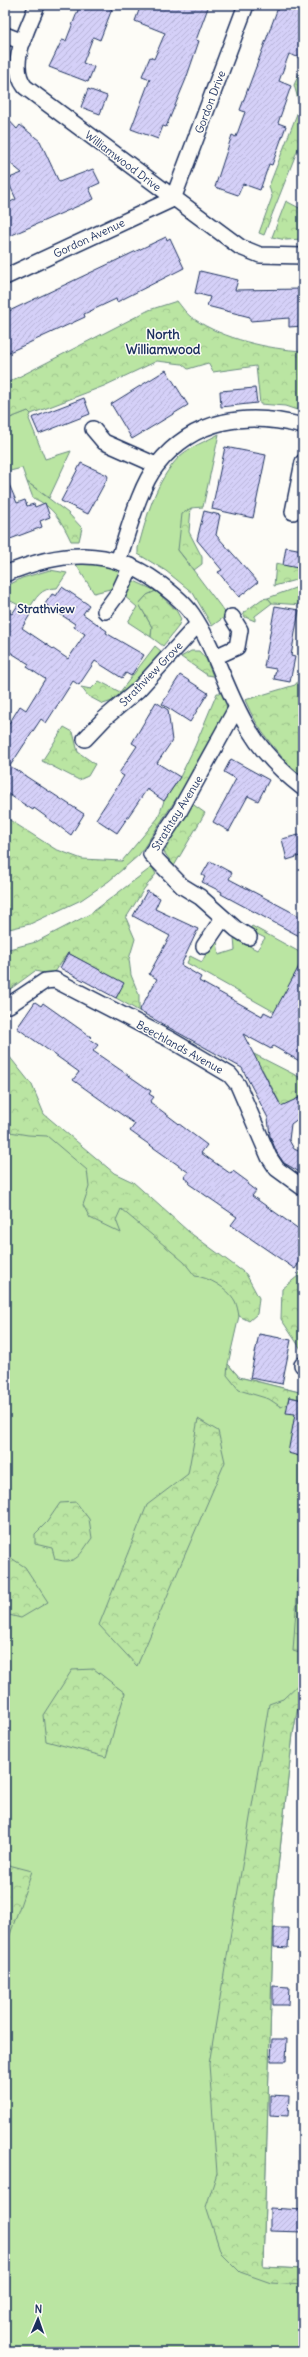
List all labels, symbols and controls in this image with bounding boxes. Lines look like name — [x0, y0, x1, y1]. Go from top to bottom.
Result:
street label: Gordon Drive — [192, 69, 228, 135]
street label: Williamwood Drive — [82, 128, 164, 194]
street label: Gordon Avenue — [51, 215, 127, 261]
district label: North Williamwood — [126, 326, 201, 358]
district label: Strathview — [17, 601, 75, 616]
street label: Strathview Grove — [116, 639, 186, 709]
street label: Strathtay Avenue — [148, 773, 206, 853]
street label: Beechlands Avenue — [134, 1017, 226, 1077]
north arrow — [18, 2299, 58, 2339]
text: N — [34, 2302, 42, 2316]

